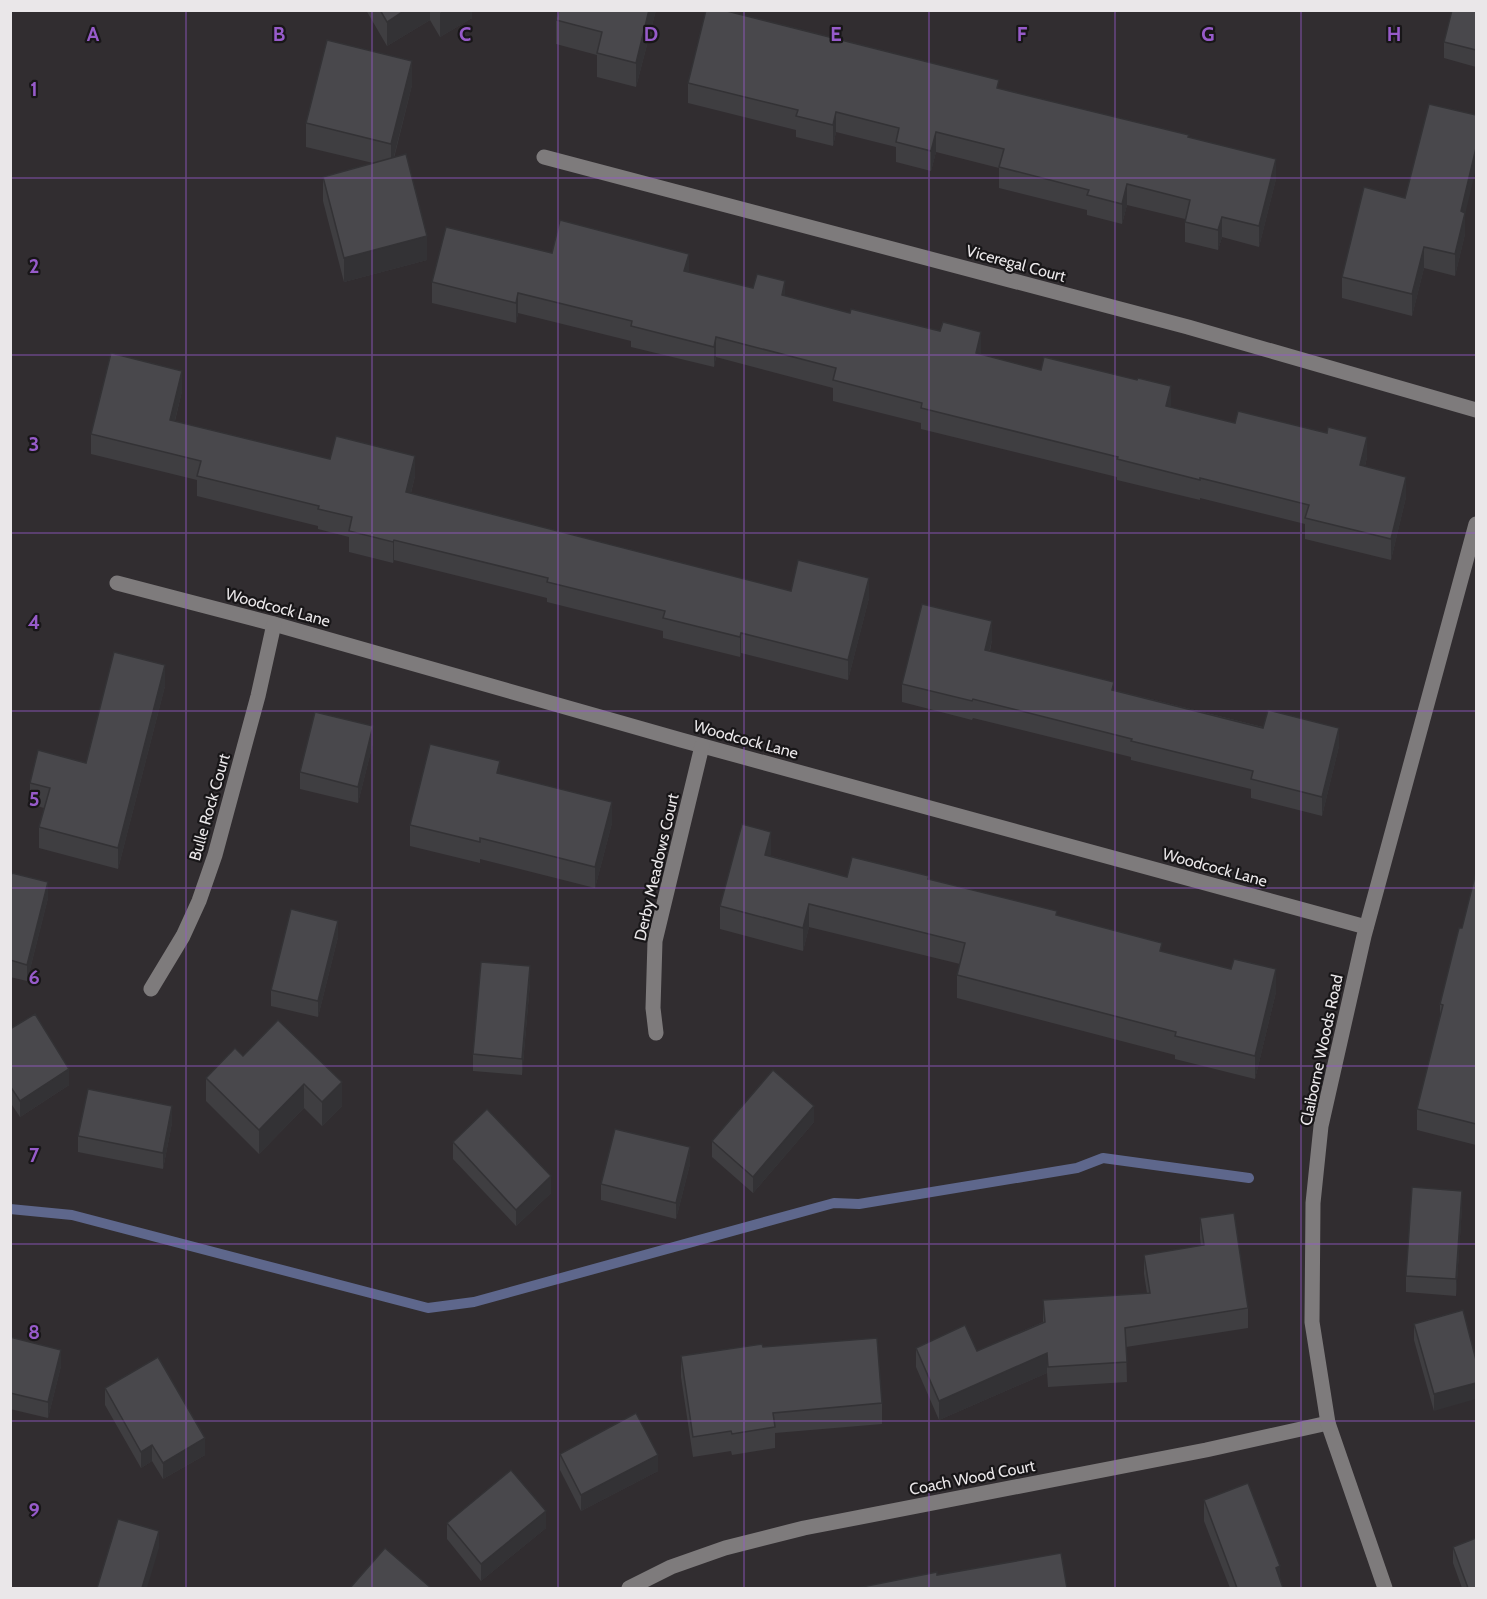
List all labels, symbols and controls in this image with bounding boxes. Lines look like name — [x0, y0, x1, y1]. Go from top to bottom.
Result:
text: A — [87, 22, 100, 46]
text: B — [273, 22, 285, 46]
text: C — [459, 22, 471, 46]
text: D — [644, 22, 658, 46]
text: E — [830, 22, 842, 46]
text: F — [1017, 22, 1028, 46]
text: G — [1201, 22, 1215, 46]
text: H — [1387, 22, 1401, 46]
text: 1 — [30, 77, 38, 101]
street label: Viceregal Court — [964, 241, 1068, 286]
text: 2 — [29, 254, 39, 278]
text: 3 — [29, 432, 39, 456]
street label: Woodcock Lane — [223, 584, 332, 631]
text: 4 — [28, 610, 40, 634]
street label: Woodcock Lane — [691, 716, 800, 763]
street label: Bulle Rock Court — [185, 751, 234, 863]
text: 5 — [29, 787, 39, 811]
street label: Derby Meadows Court — [630, 791, 683, 943]
street label: Woodcock Lane — [1160, 844, 1269, 891]
text: 6 — [28, 965, 40, 989]
street label: Claiborne Woods Road — [1296, 973, 1347, 1127]
text: 7 — [29, 1143, 40, 1167]
text: 8 — [28, 1320, 40, 1344]
street label: Coach Wood Court — [908, 1456, 1037, 1499]
text: 9 — [28, 1498, 40, 1522]

